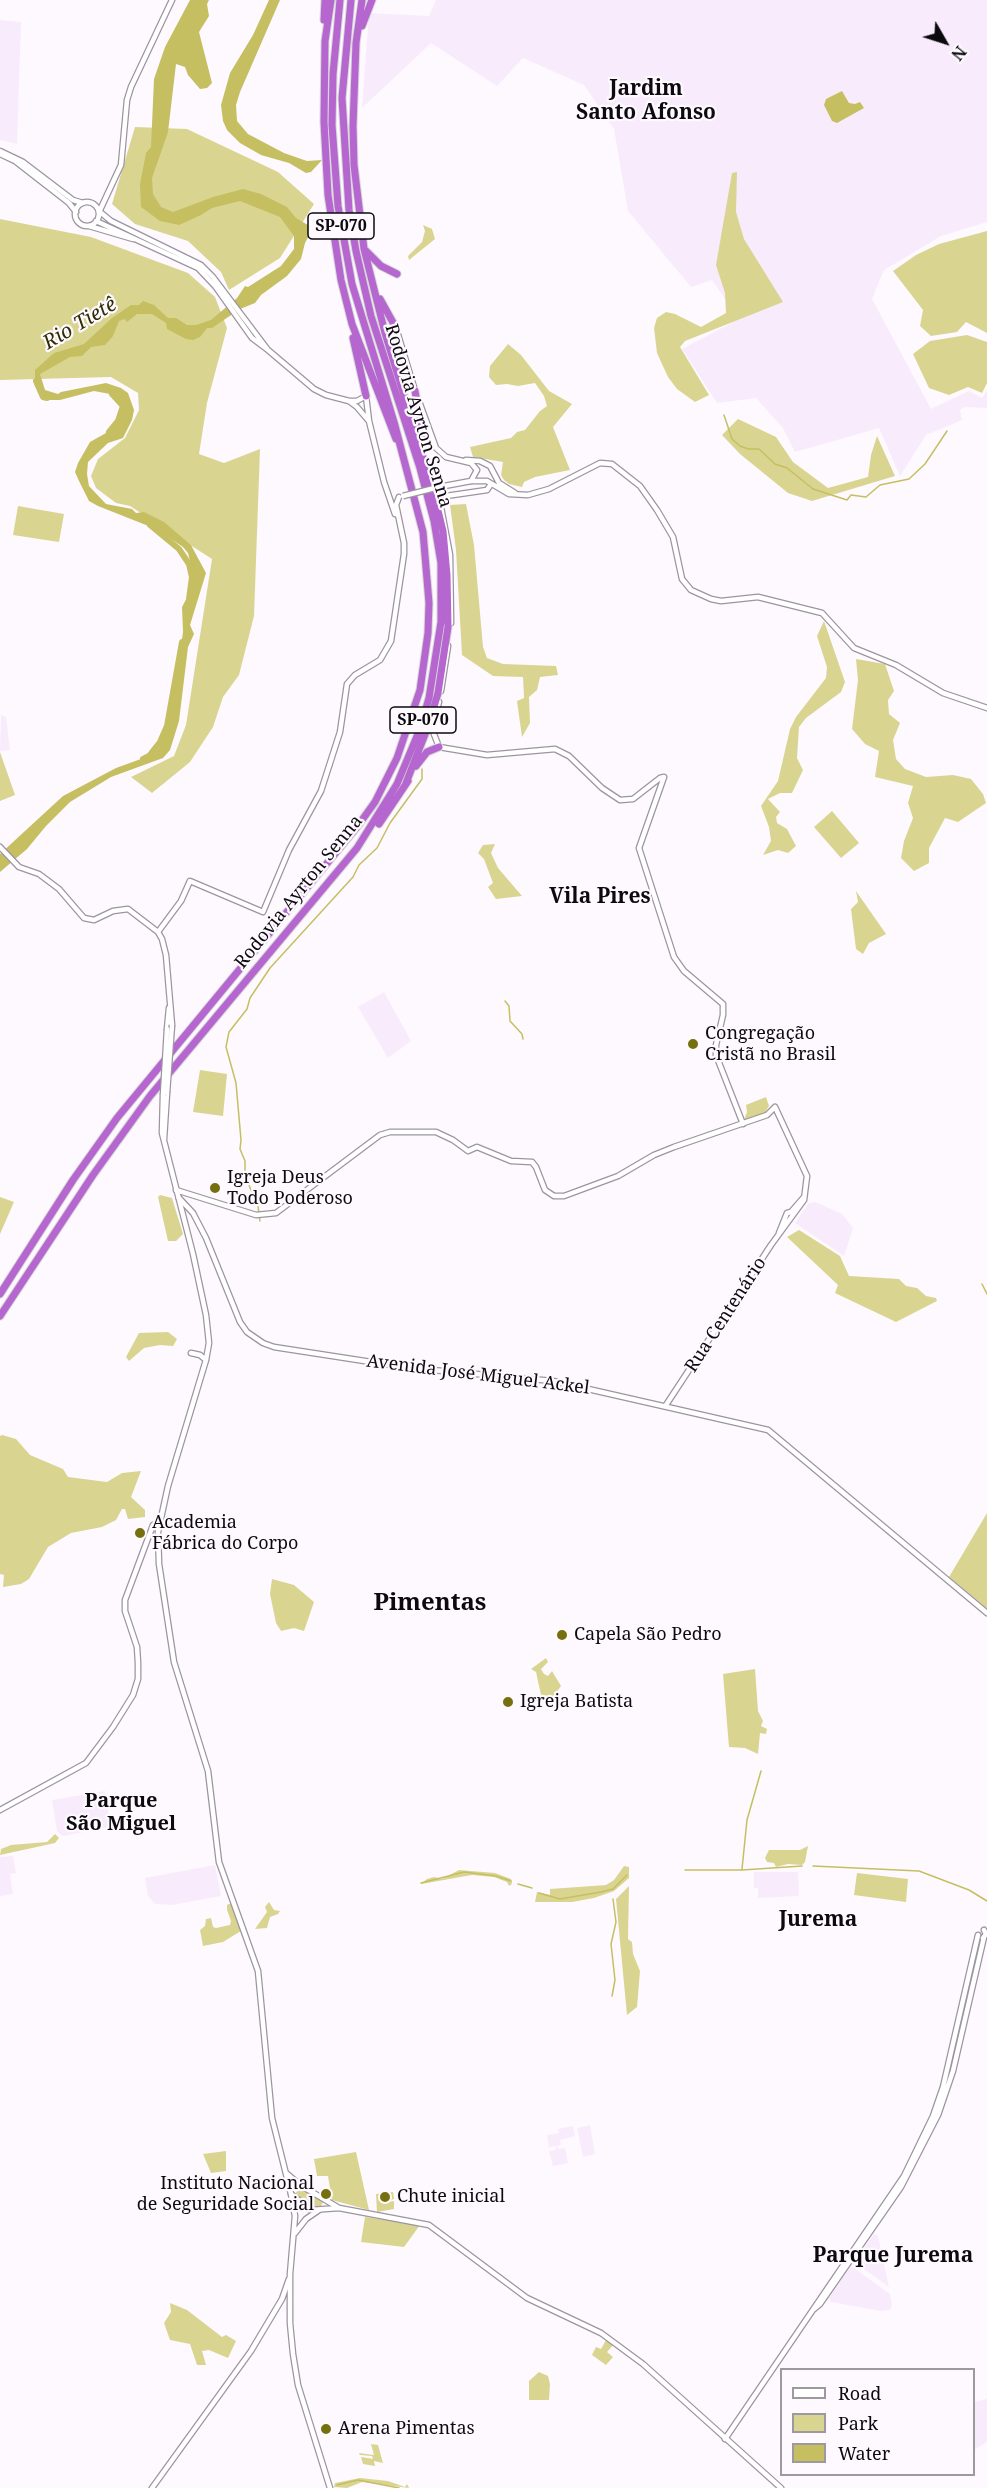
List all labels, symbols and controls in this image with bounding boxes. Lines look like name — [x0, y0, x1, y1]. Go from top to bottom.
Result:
north arrow — [915, 12, 975, 72]
text: N — [946, 41, 972, 65]
district label: Jardim Santo Afonso — [576, 76, 716, 126]
road number: SP-070 — [308, 213, 374, 239]
water label: Rio Tietê — [39, 293, 121, 355]
street label: Rodovia Ayrton Senna — [380, 322, 456, 510]
road number: SP-070 — [390, 707, 456, 733]
street label: Rodovia Ayrton Senna — [231, 811, 367, 973]
district label: Vila Pires — [549, 884, 651, 910]
place label: Congregação Cristã no Brasil — [705, 1023, 836, 1066]
marker: Congregação Cristã no Brasil — [686, 1037, 700, 1051]
place label: Igreja Deus Todo Poderoso — [227, 1167, 353, 1210]
marker: Igreja Deus Todo Poderoso — [208, 1181, 222, 1195]
street label: Rua Centenário — [681, 1253, 771, 1377]
street label: Avenida José Miguel Ackel — [365, 1351, 591, 1399]
place label: Academia Fábrica do Corpo — [152, 1512, 298, 1555]
marker: Academia Fábrica do Corpo — [133, 1526, 147, 1540]
district label: Pimentas — [374, 1589, 486, 1617]
place label: Capela São Pedro — [574, 1624, 722, 1646]
marker: Capela São Pedro — [555, 1628, 569, 1642]
place label: Igreja Batista — [520, 1691, 633, 1713]
marker: Igreja Batista — [501, 1695, 515, 1709]
district label: Parque São Miguel — [66, 1789, 176, 1836]
district label: Jurema — [779, 1907, 857, 1933]
place label: Instituto Nacional de Seguridade Social — [137, 2173, 314, 2216]
place label: Chute inicial — [397, 2186, 505, 2208]
marker: Instituto Nacional de Seguridade Social — [319, 2187, 333, 2201]
marker: Chute inicial — [378, 2190, 392, 2204]
district label: Parque Jurema — [813, 2243, 973, 2269]
legend — [780, 2368, 975, 2476]
text: Road — [838, 2381, 881, 2405]
text: Park — [838, 2411, 878, 2435]
place label: Arena Pimentas — [338, 2418, 475, 2440]
marker: Arena Pimentas — [319, 2422, 333, 2436]
text: Water — [838, 2441, 890, 2465]

